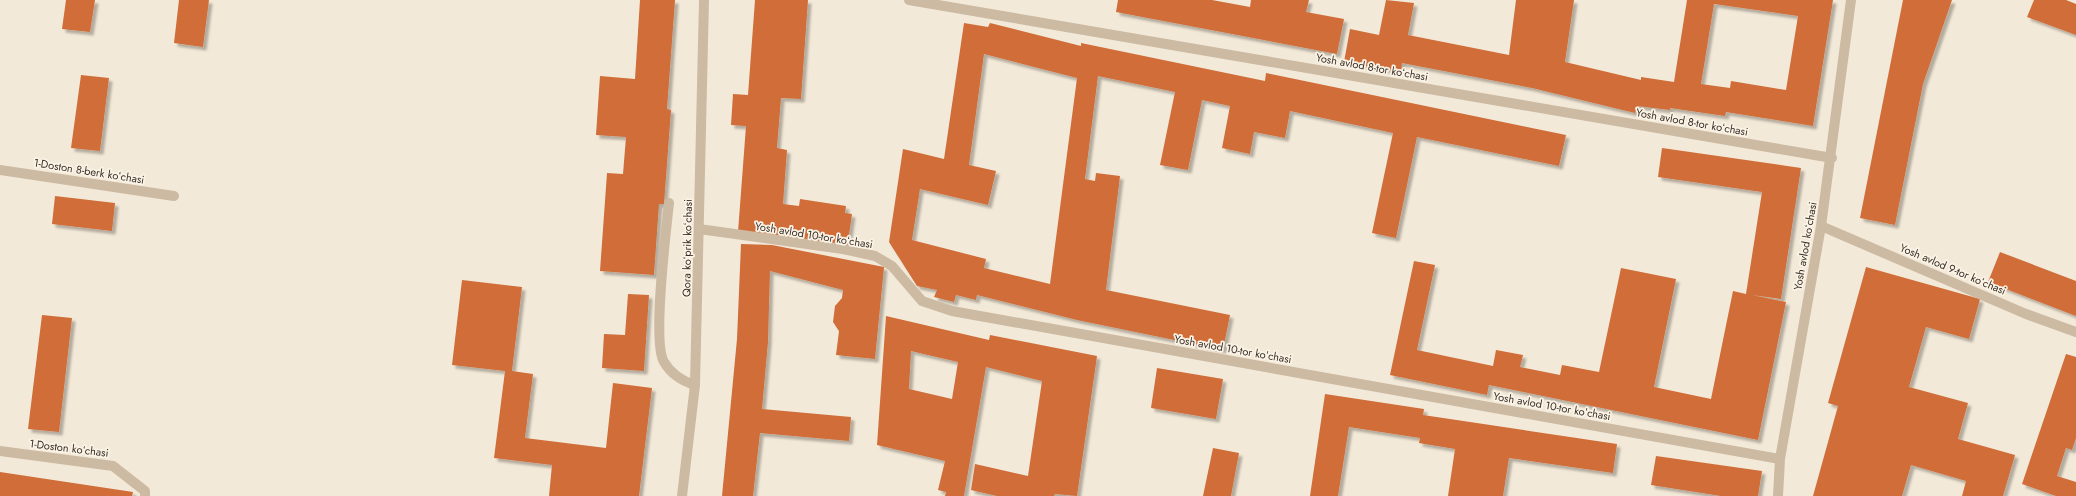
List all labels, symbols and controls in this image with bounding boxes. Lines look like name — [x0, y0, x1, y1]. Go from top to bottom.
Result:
street label: Yosh avlod 8-tor koʻchasi — [1315, 49, 1429, 85]
street label: Yosh avlod 8-tor koʻchasi — [1635, 104, 1749, 140]
street label: 1-Doston 8-berk koʻchasi — [33, 154, 146, 188]
street label: Qora koʻprik koʻchasi — [678, 199, 696, 297]
street label: Yosh avlod koʻchasi — [1789, 200, 1821, 291]
street label: Yosh avlod 10-tor koʻchasi — [754, 218, 874, 252]
street label: Yosh avlod 9-tor koʻchasi — [1897, 239, 2009, 299]
street label: Yosh avlod 10-tor koʻchasi — [1173, 331, 1293, 367]
street label: Yosh avlod 10-tor koʻchasi — [1492, 388, 1612, 424]
street label: 1-Doston koʻchasi — [28, 435, 110, 461]

